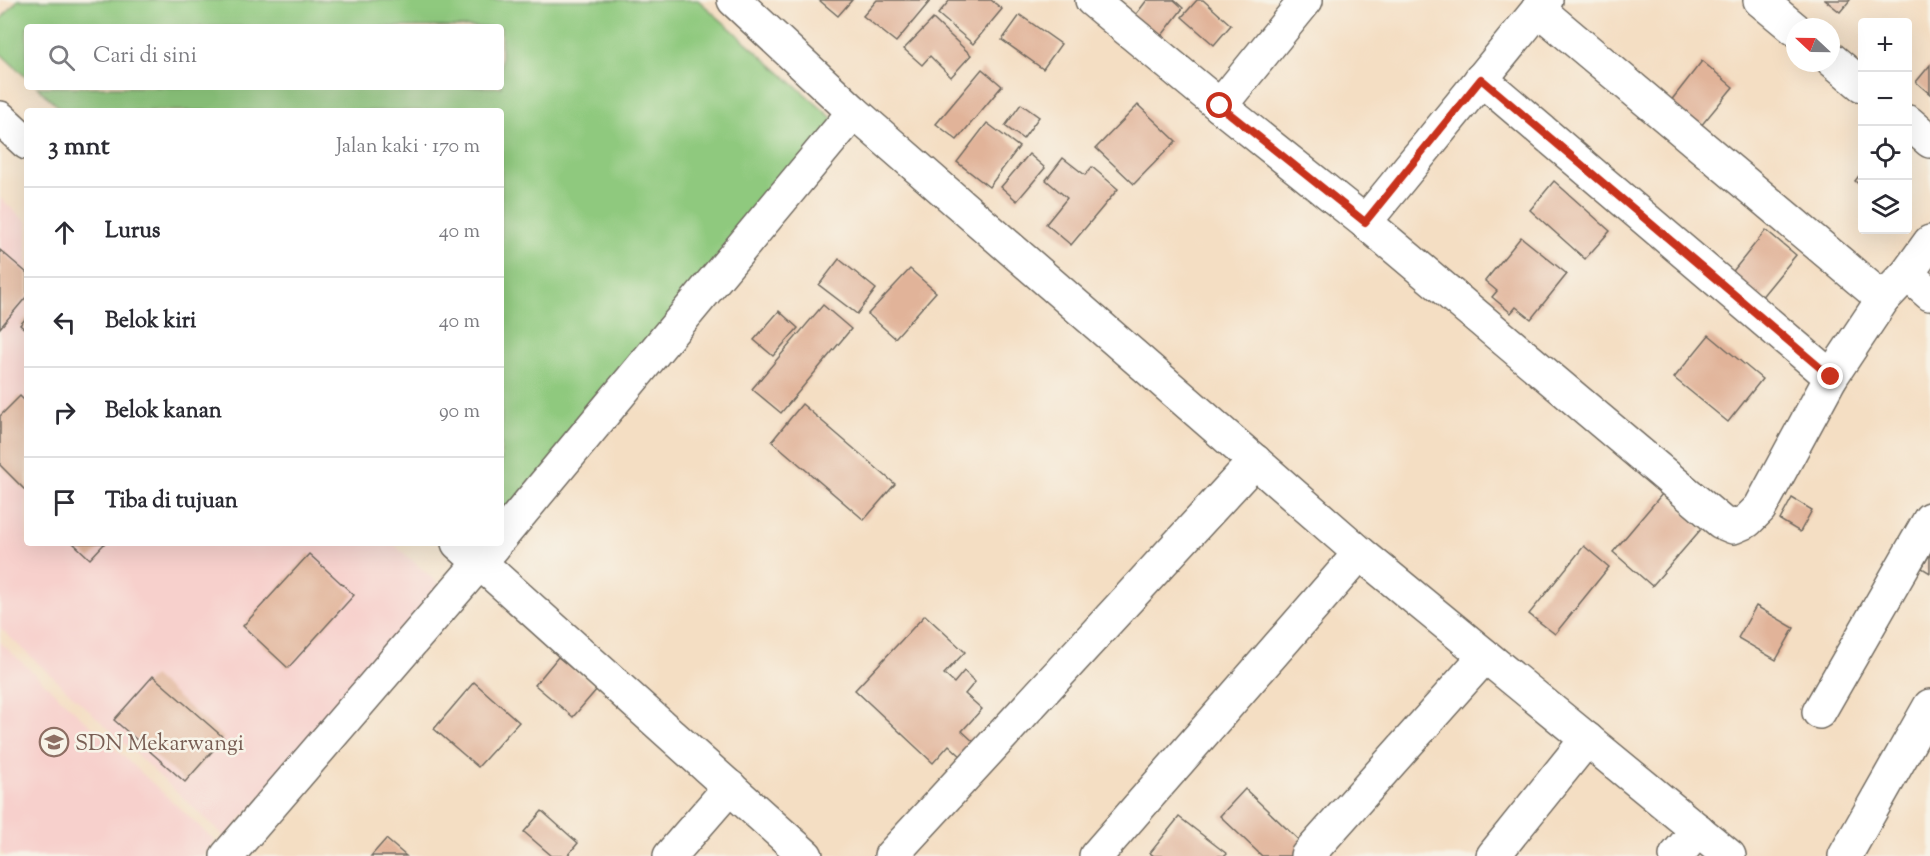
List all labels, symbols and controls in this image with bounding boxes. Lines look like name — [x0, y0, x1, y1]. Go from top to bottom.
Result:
north arrow — [1786, 18, 1840, 72]
map controls — [1858, 18, 1912, 234]
button: + — [1858, 18, 1912, 72]
search box — [24, 24, 504, 90]
icon: search — [45, 41, 78, 74]
text: Cari di sini — [93, 41, 197, 73]
button: − — [1858, 72, 1912, 126]
route start — [1206, 92, 1232, 118]
button: locate — [1858, 126, 1912, 180]
text: 3 mnt — [48, 129, 110, 166]
text: Jalan kaki · 170 m — [336, 133, 480, 162]
button: layers — [1858, 180, 1912, 234]
icon: ahead — [48, 216, 81, 249]
text: Lurus — [105, 216, 161, 248]
text: 40 m — [439, 218, 480, 247]
icon: left — [48, 306, 81, 339]
text: Belok kiri — [105, 306, 196, 338]
text: 40 m — [439, 308, 480, 337]
route end — [1817, 363, 1843, 389]
icon: right — [48, 396, 81, 429]
text: Belok kanan — [105, 396, 222, 428]
text: 90 m — [439, 398, 480, 427]
icon: arrive — [48, 486, 81, 519]
text: Tiba di tujuan — [105, 486, 238, 518]
school or university icon: SDN Mekarwangi — [38, 726, 70, 758]
place label: SDN Mekarwangi — [75, 729, 244, 761]

